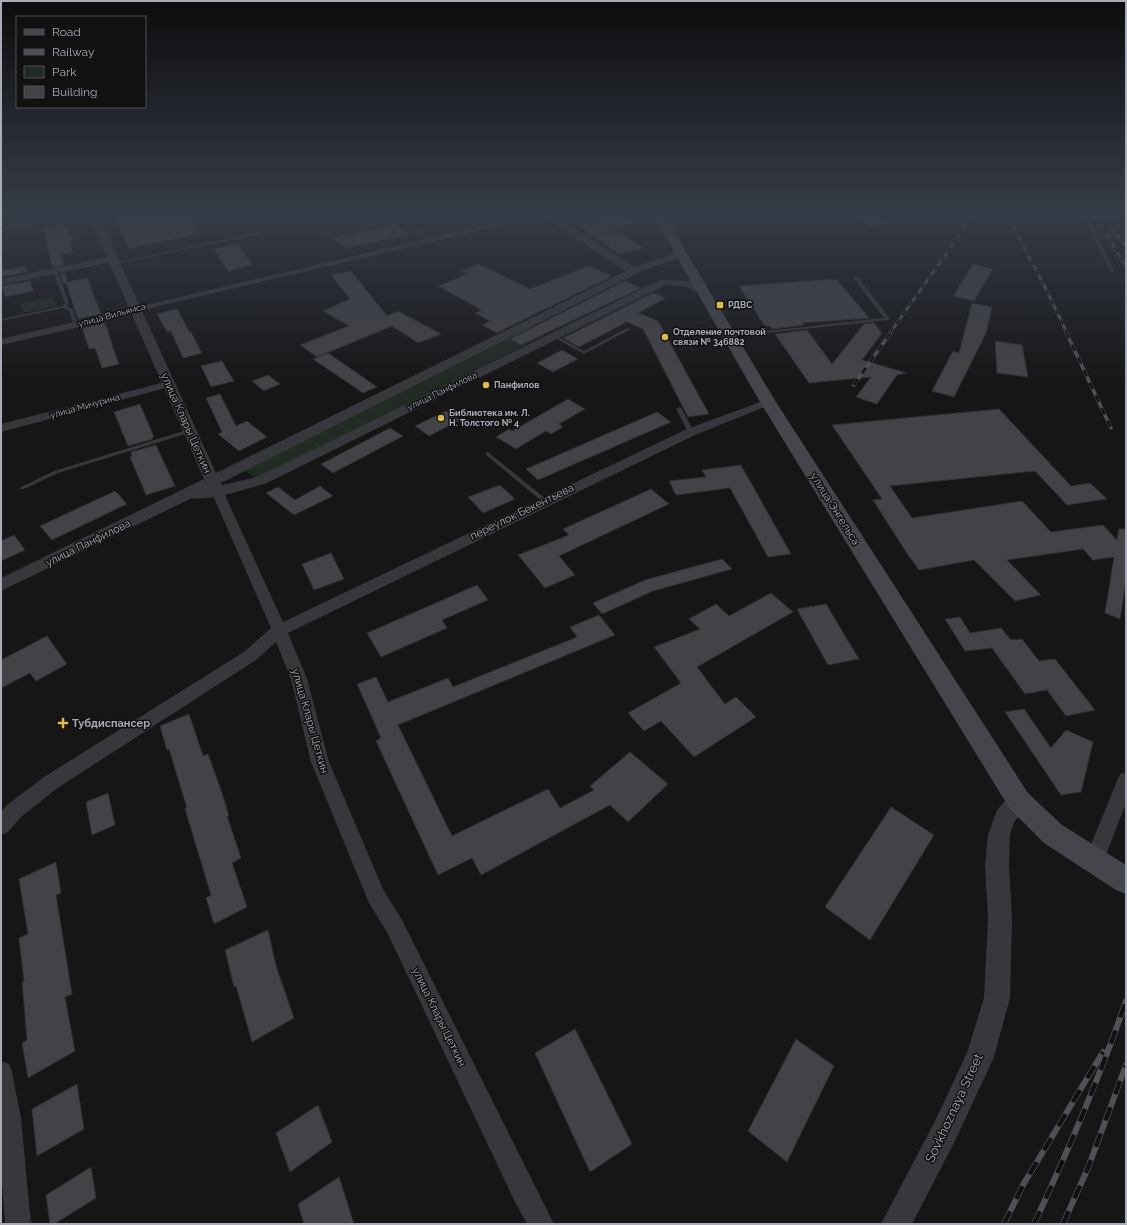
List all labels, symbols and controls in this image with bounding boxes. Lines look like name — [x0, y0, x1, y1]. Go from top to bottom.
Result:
legend — [16, 16, 146, 108]
text: Road — [52, 25, 81, 39]
text: Railway — [52, 45, 95, 59]
text: Park — [52, 65, 77, 79]
text: Building — [52, 85, 98, 99]
marker: РДВС — [715, 300, 725, 310]
place label: РДВС — [728, 300, 752, 310]
street label: улица Вильямса — [77, 301, 147, 329]
place label: Отделение почтовой связи № 346882 — [673, 327, 766, 347]
marker: Отделение почтовой связи № 346882 — [660, 332, 670, 342]
street label: улица Панфилова — [406, 370, 478, 412]
street label: улица Клары Цеткин — [158, 371, 214, 475]
marker: Панфилов — [481, 380, 491, 390]
place label: Панфилов — [494, 380, 539, 390]
street label: улица Мичурина — [49, 392, 121, 420]
place label: Библиотека им. Л. Н. Толстого № 4 — [449, 408, 530, 428]
marker: Библиотека им. Л. Н. Толстого № 4 — [436, 413, 446, 423]
street label: улица Энгельса — [808, 470, 862, 548]
street label: переулок Бекентьева — [468, 481, 576, 543]
street label: улица Панфилова — [43, 517, 133, 569]
street label: улица Клары Цеткин — [289, 667, 331, 775]
marker: Тубдиспансер — [57, 717, 69, 729]
place label: Тубдиспансер — [72, 717, 150, 730]
street label: улица Клары Цеткин — [409, 965, 469, 1069]
street label: Sovkhoznaya Street — [922, 1051, 986, 1165]

